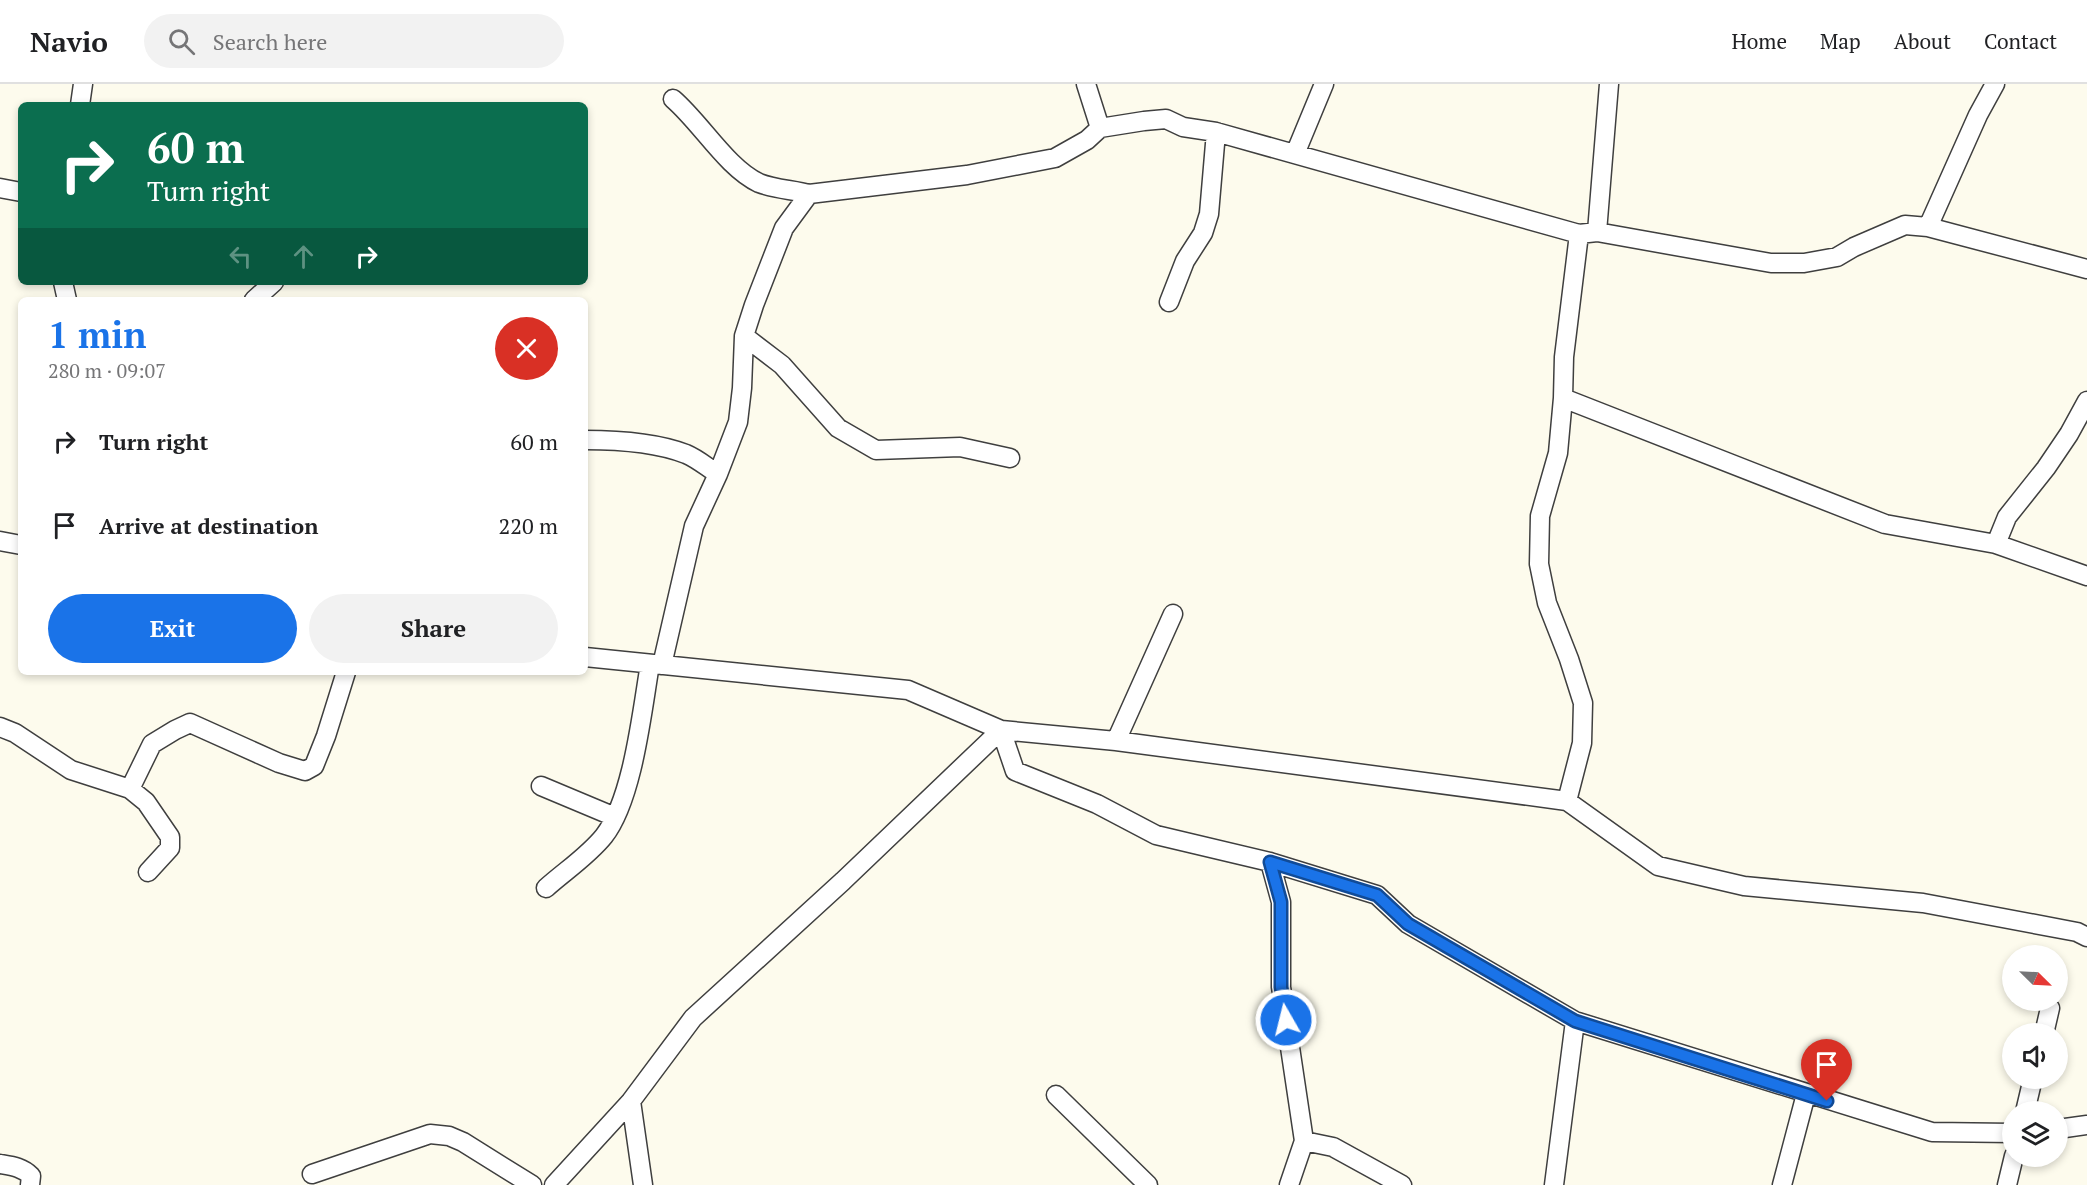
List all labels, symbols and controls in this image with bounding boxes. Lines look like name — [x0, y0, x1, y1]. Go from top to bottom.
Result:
search box — [144, 14, 564, 68]
text: Navio — [30, 23, 108, 60]
icon: search — [165, 25, 198, 58]
text: Search here — [213, 27, 327, 56]
text: Home — [1731, 27, 1787, 55]
text: Map — [1820, 27, 1861, 55]
text: About — [1894, 27, 1951, 55]
text: Contact — [1984, 27, 2057, 55]
text: 60 m — [147, 119, 245, 175]
icon: right — [48, 126, 126, 204]
text: Turn right — [147, 173, 270, 209]
icon: left — [224, 240, 257, 273]
icon: ahead — [287, 240, 320, 273]
icon: right — [350, 240, 383, 273]
text: 1 min — [48, 311, 146, 358]
button: close — [495, 317, 558, 380]
text: 280 m · 09:07 — [48, 357, 166, 384]
icon: right — [48, 425, 81, 458]
text: Turn right — [99, 427, 208, 456]
text: 60 m — [510, 427, 558, 456]
icon: arrive — [48, 509, 81, 542]
text: Arrive at destination — [99, 511, 318, 540]
text: 220 m — [498, 511, 558, 540]
button: Exit — [48, 594, 297, 663]
button: Share — [309, 594, 558, 663]
north arrow — [2002, 945, 2068, 1011]
map controls — [2002, 945, 2068, 1167]
position arrow — [1254, 988, 1318, 1052]
button: sound — [2002, 1023, 2068, 1089]
pin — [1801, 1039, 1852, 1101]
icon: arrive — [1810, 1048, 1843, 1081]
button: layers — [2002, 1101, 2068, 1167]

